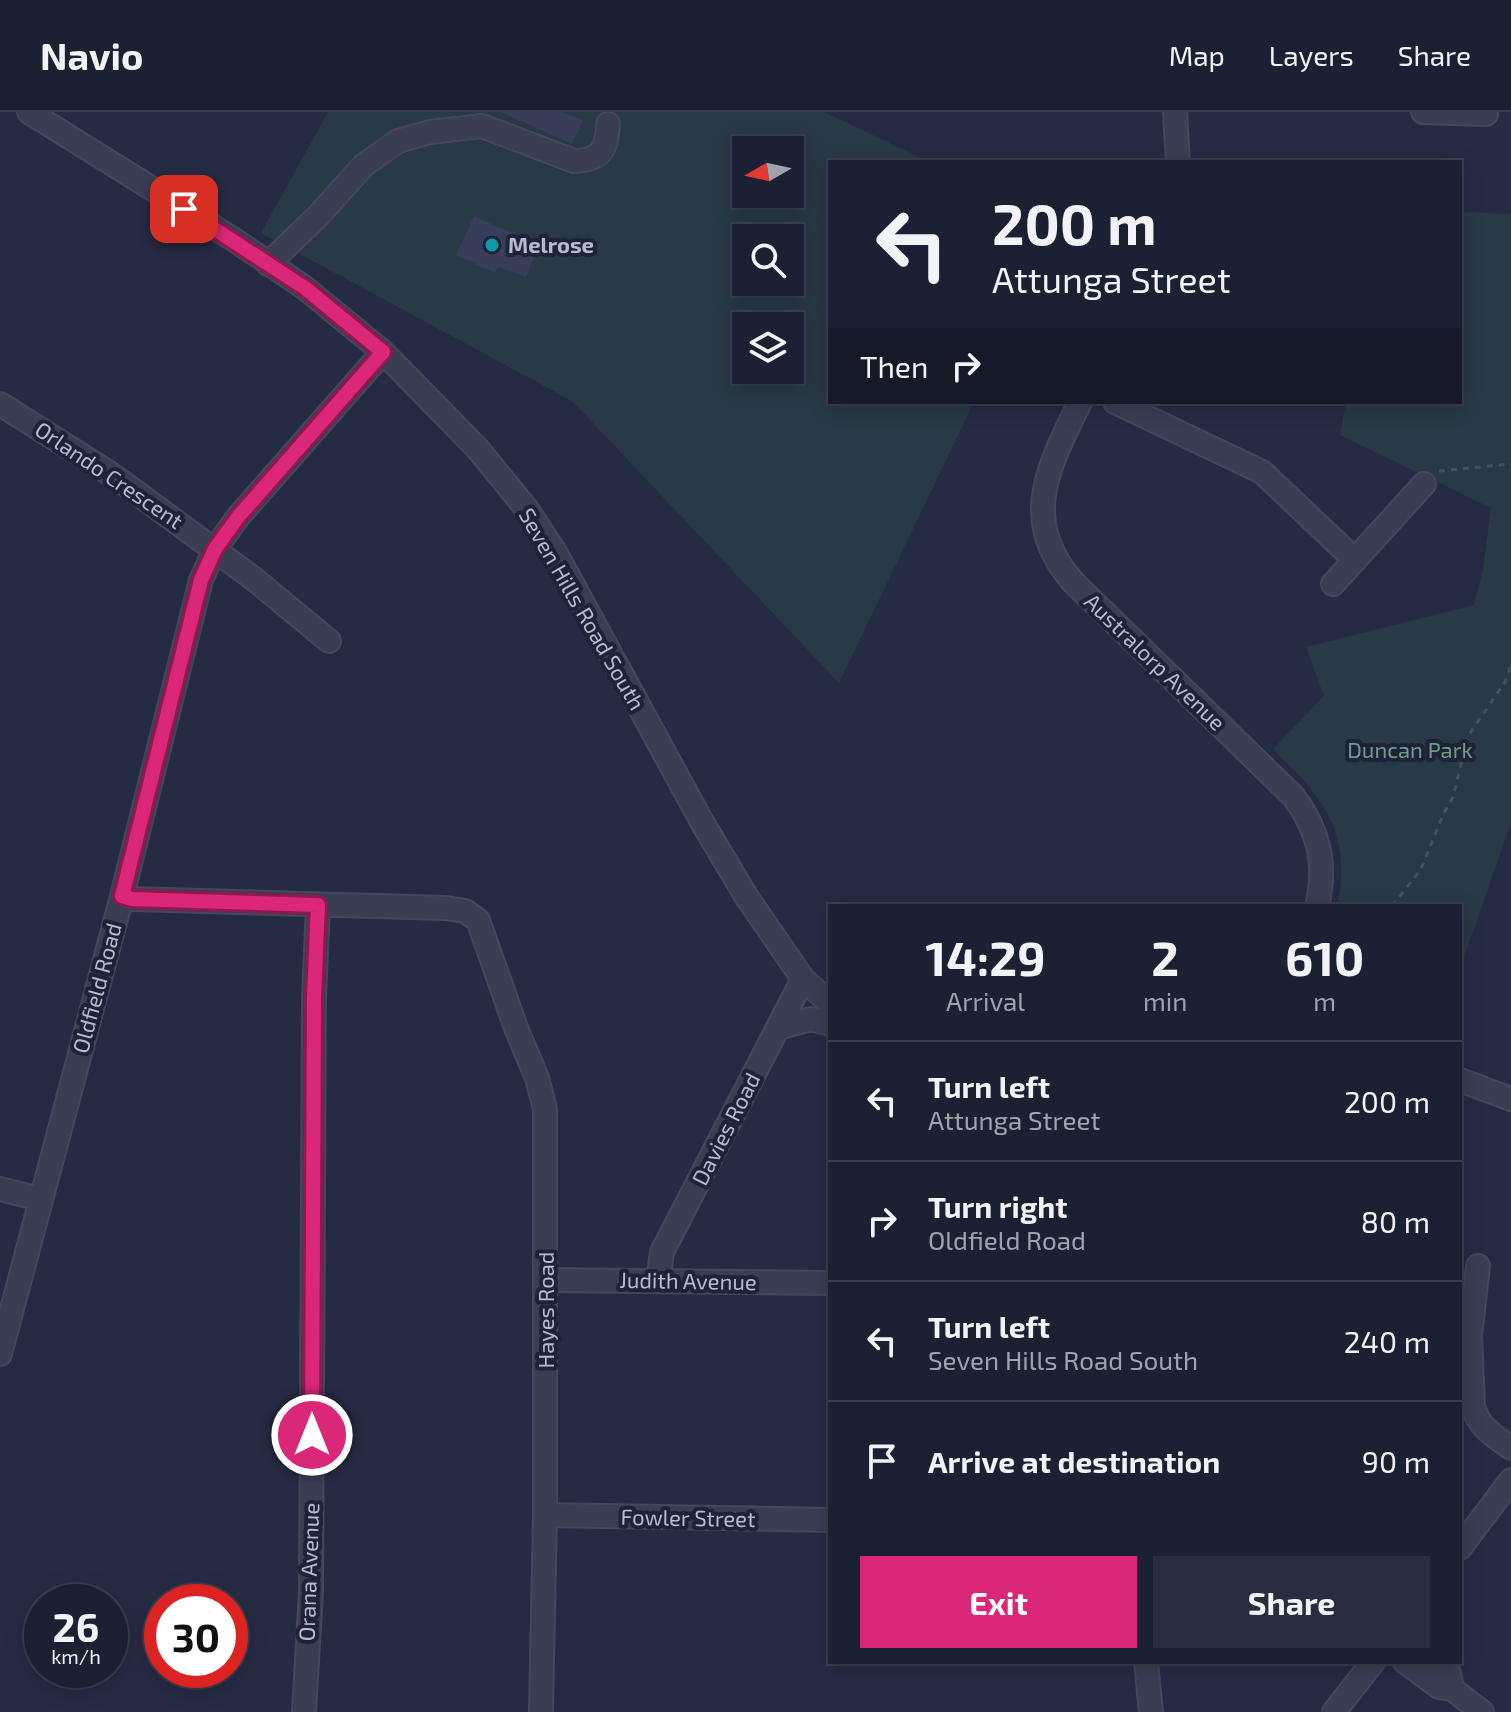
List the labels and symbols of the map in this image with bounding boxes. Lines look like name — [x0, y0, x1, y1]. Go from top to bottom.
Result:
north arrow — [732, 136, 804, 208]
pin — [150, 175, 218, 243]
place label: Melrose — [508, 231, 594, 257]
marker: Melrose — [483, 236, 501, 254]
street label: Orlando Crescent — [31, 415, 188, 533]
street label: Seven Hills Road South — [514, 503, 651, 714]
street label: Australorp Avenue — [1080, 588, 1231, 735]
park label: Duncan Park — [1347, 736, 1473, 762]
street label: Oldfield Road — [66, 920, 126, 1056]
street label: Davies Road — [686, 1068, 764, 1189]
street label: Hayes Road — [532, 1252, 558, 1368]
street label: Judith Avenue — [619, 1266, 757, 1294]
position arrow — [270, 1393, 354, 1477]
street label: Orana Avenue — [293, 1502, 323, 1642]
street label: Fowler Street — [620, 1503, 756, 1531]
speed limit sign: 30 — [144, 1584, 248, 1688]

